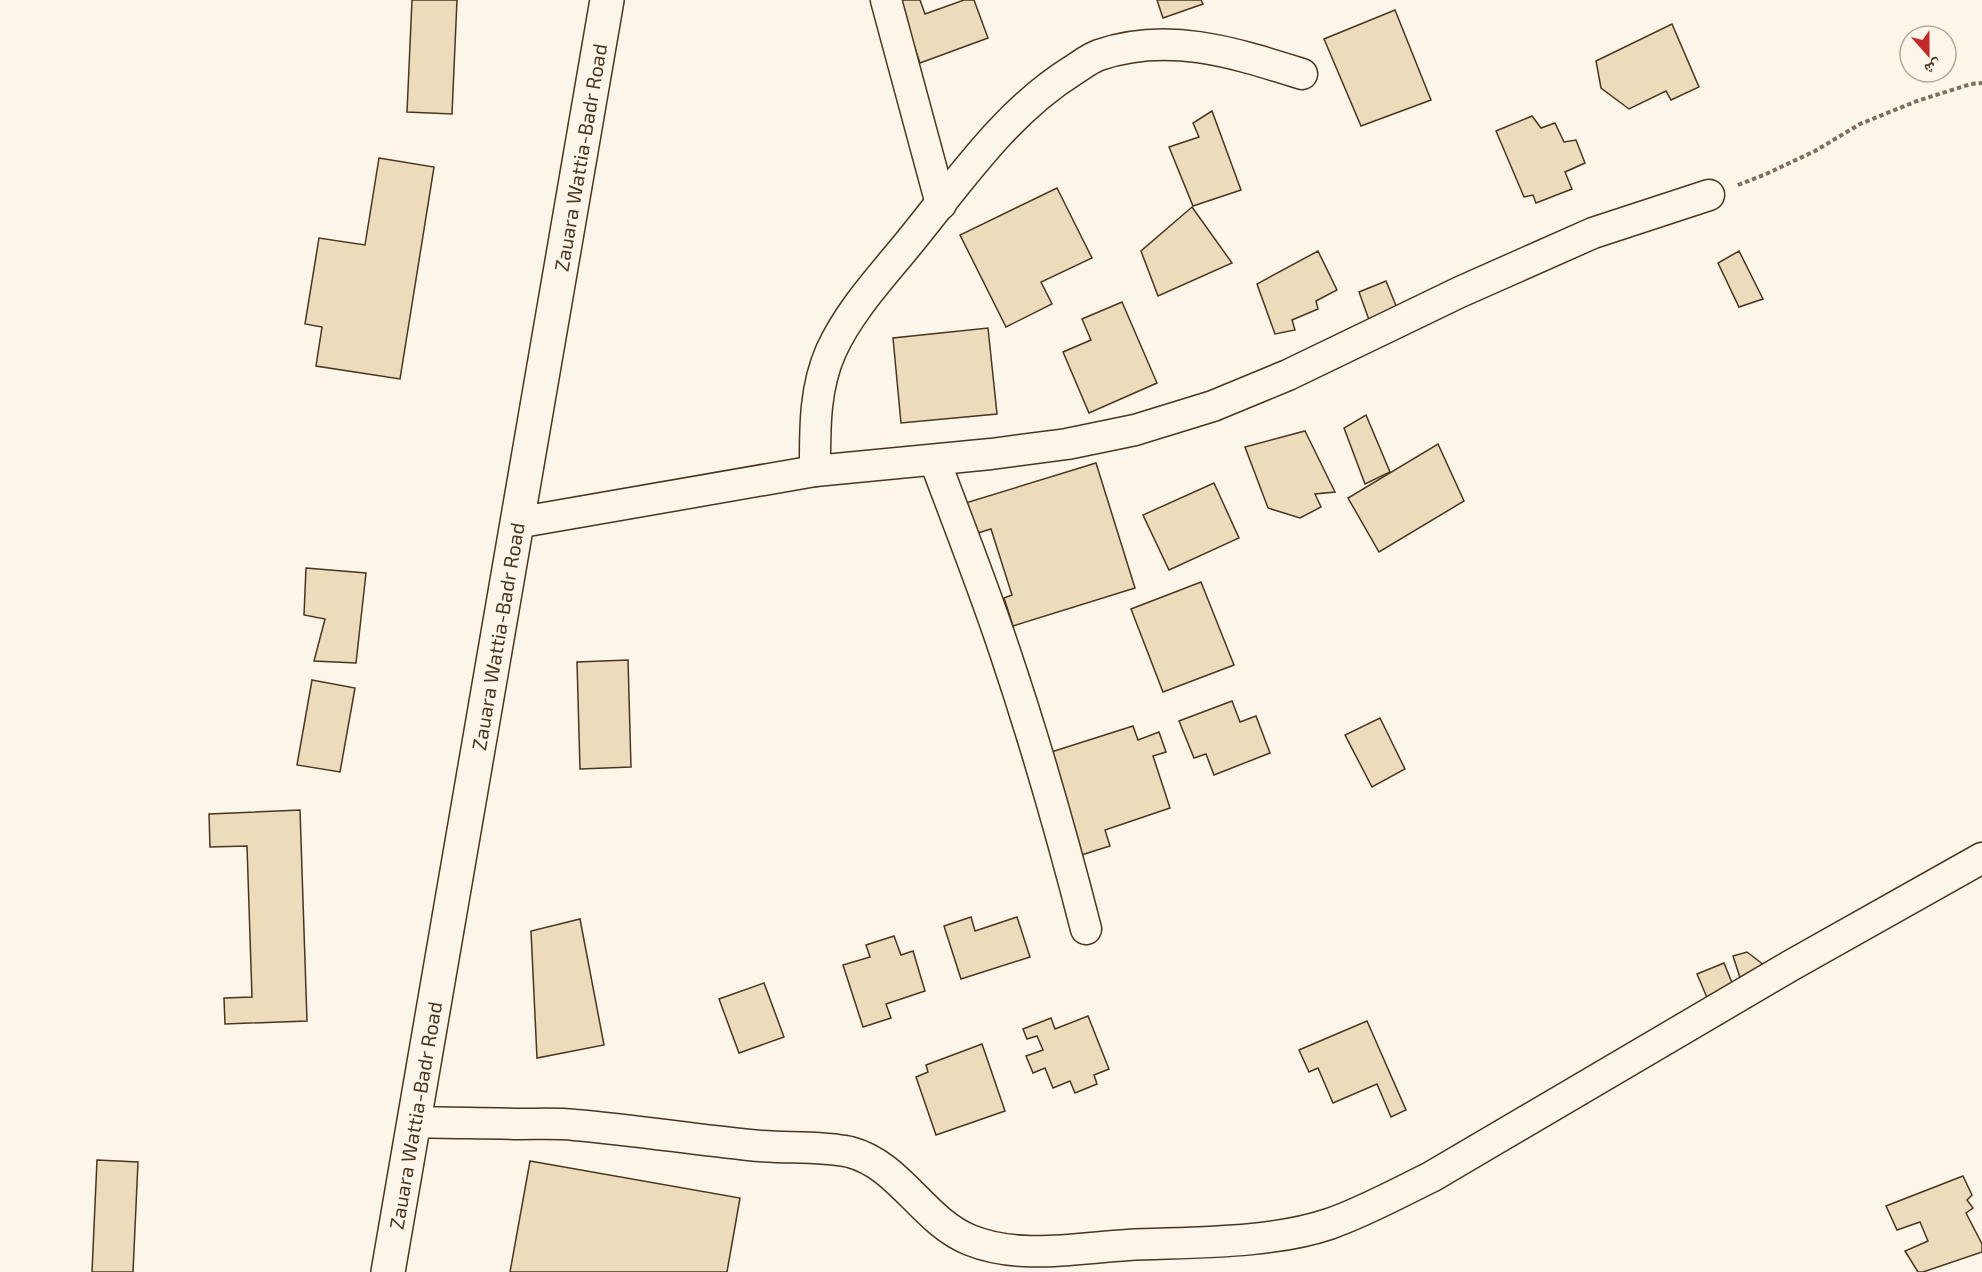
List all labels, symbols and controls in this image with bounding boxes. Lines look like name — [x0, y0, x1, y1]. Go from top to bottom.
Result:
north arrow — [1898, 24, 1958, 84]
street label: Zauara Wattia-Badr Road — [548, 42, 611, 273]
text: ش — [1922, 56, 1945, 80]
street label: Zauara Wattia-Badr Road — [466, 521, 529, 752]
street label: Zauara Wattia-Badr Road — [384, 1000, 446, 1231]

